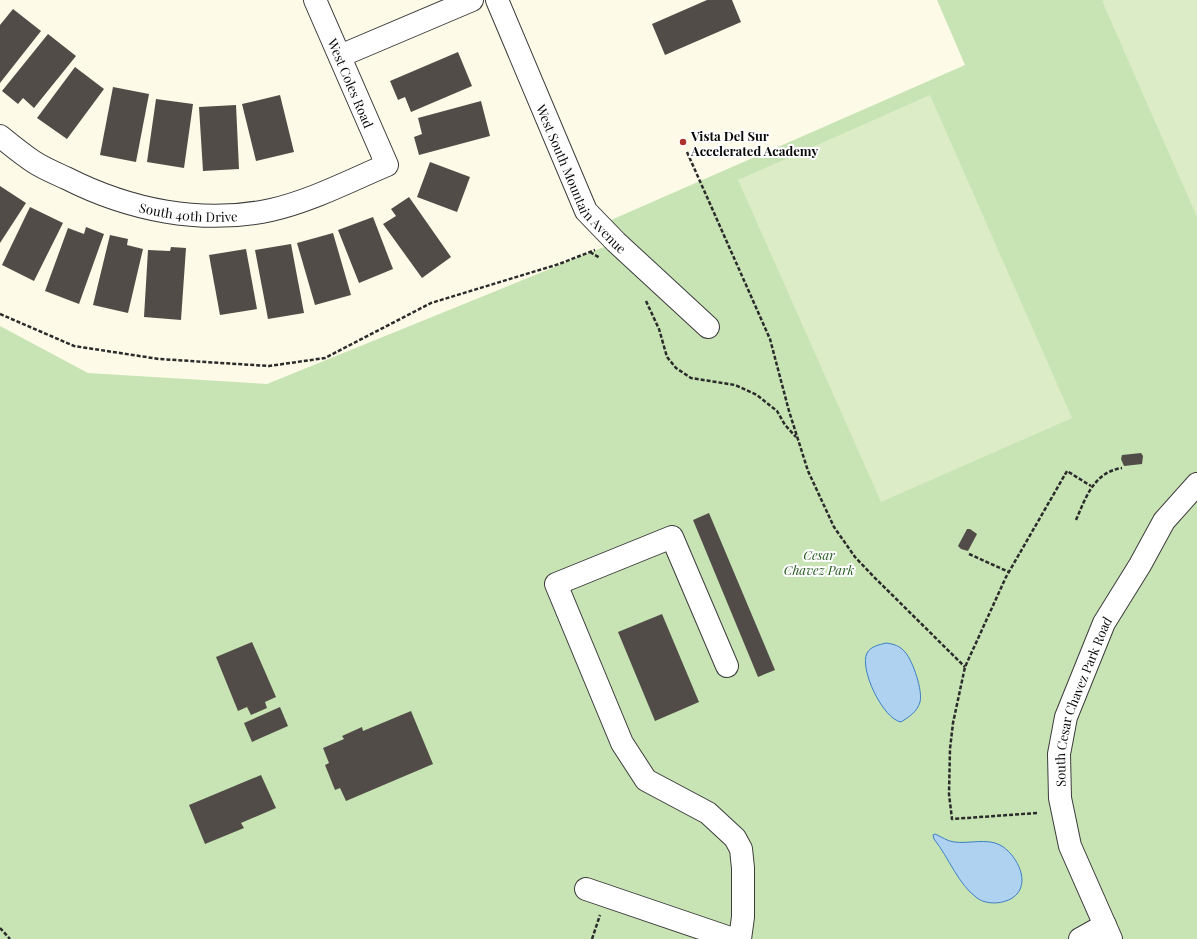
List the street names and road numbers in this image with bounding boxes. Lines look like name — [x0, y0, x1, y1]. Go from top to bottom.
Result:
street label: West Coles Road — [324, 35, 378, 131]
street label: West South Mountain Avenue — [533, 101, 631, 257]
street label: South 40th Drive — [138, 198, 239, 224]
street label: South Cesar Chavez Park Road — [1050, 613, 1115, 787]

